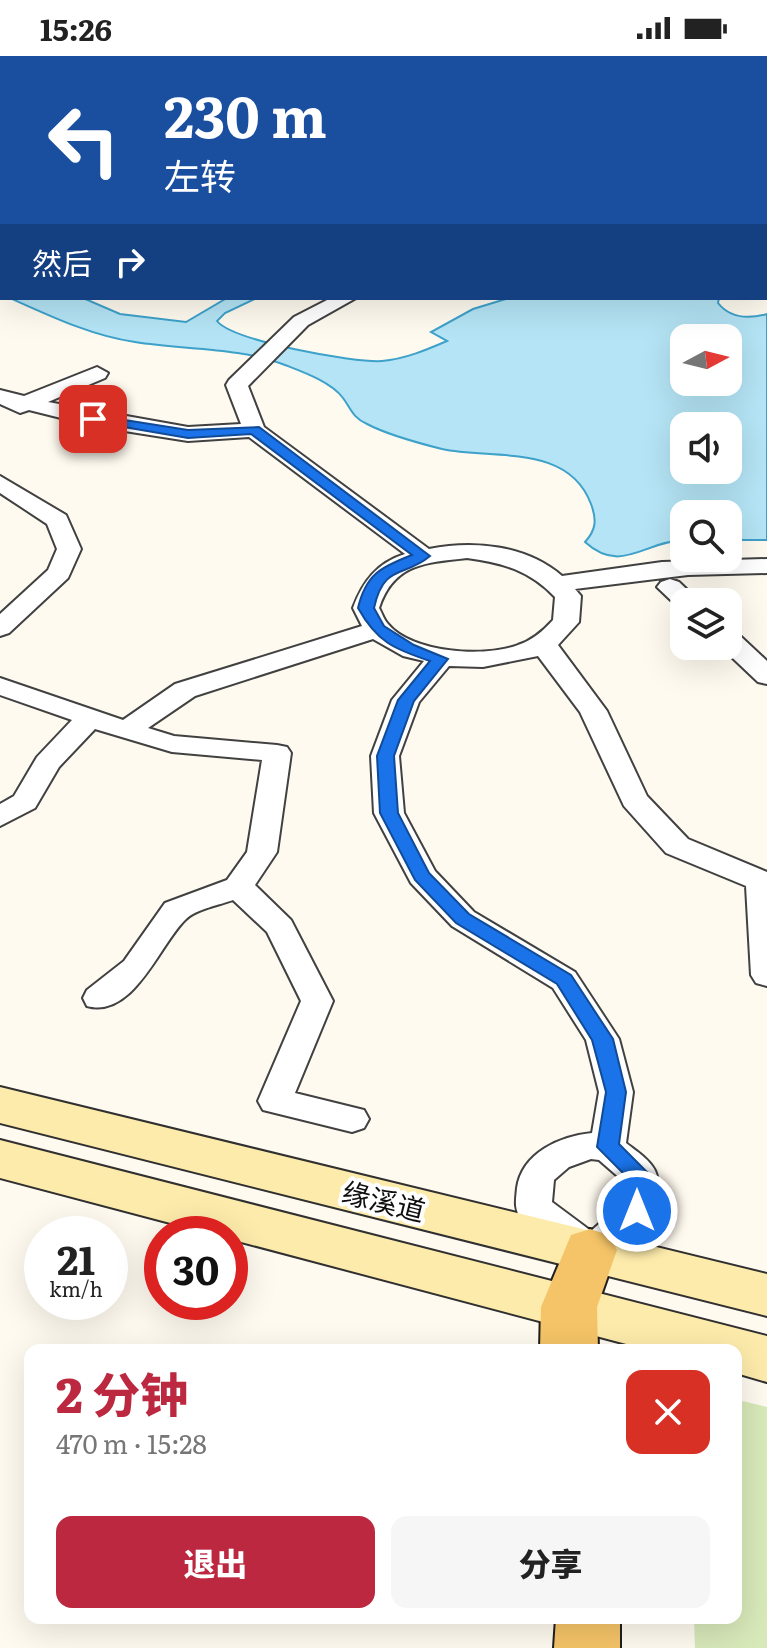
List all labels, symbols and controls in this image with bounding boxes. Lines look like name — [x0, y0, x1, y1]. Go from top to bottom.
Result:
text: 15:26 — [40, 6, 112, 50]
text: 230 m — [164, 72, 327, 155]
icon: left — [32, 88, 136, 192]
text: 左转 — [164, 148, 236, 201]
text: 然后 — [32, 240, 92, 284]
icon: right — [108, 240, 152, 284]
north arrow — [670, 324, 742, 396]
map controls — [670, 324, 742, 660]
pin — [59, 385, 127, 453]
icon: arrive — [71, 397, 115, 441]
button: sound — [670, 412, 742, 484]
button: search — [670, 500, 742, 572]
button: layers — [670, 588, 742, 660]
street label: 缘溪道 — [338, 1169, 430, 1231]
position arrow — [595, 1169, 679, 1253]
speed limit sign: 30 — [144, 1216, 248, 1320]
text: 21 — [57, 1228, 95, 1287]
text: km/h — [49, 1273, 103, 1303]
text: 2 分钟 — [56, 1357, 188, 1428]
button: close — [626, 1370, 710, 1454]
text: 470 m · 15:28 — [56, 1423, 207, 1462]
button: 退出 — [56, 1516, 375, 1608]
button: 分享 — [391, 1516, 710, 1608]

